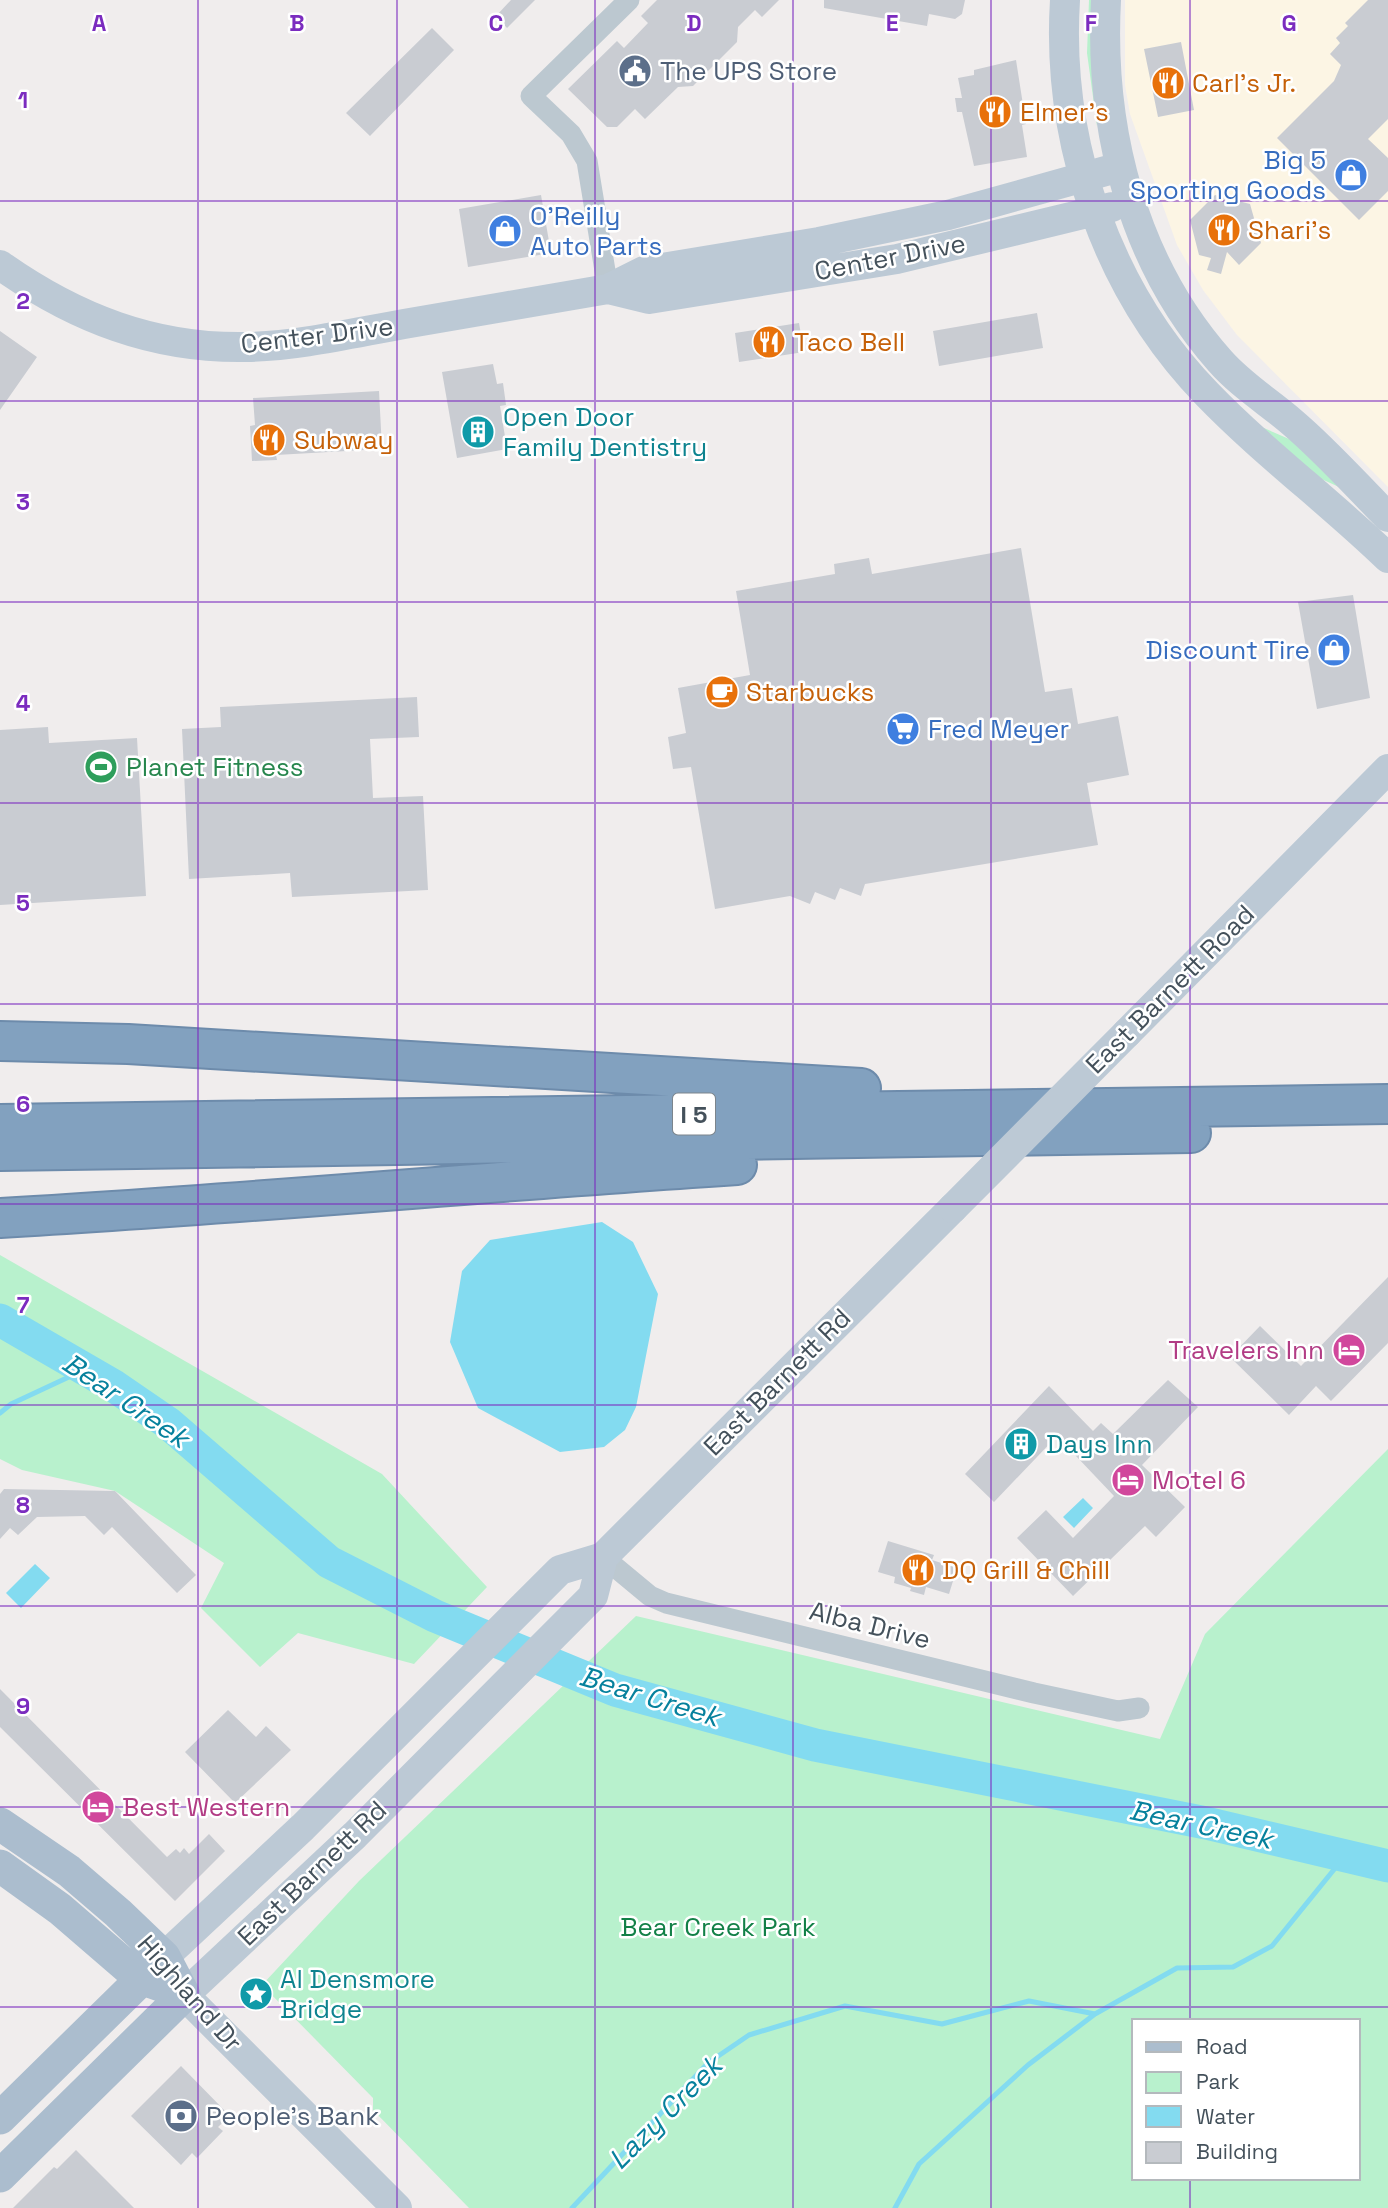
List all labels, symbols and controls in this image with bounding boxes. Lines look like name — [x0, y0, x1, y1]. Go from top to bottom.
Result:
text: A — [92, 8, 107, 38]
text: B — [289, 8, 305, 38]
text: C — [489, 8, 503, 38]
text: D — [686, 8, 702, 38]
text: E — [886, 8, 898, 38]
text: F — [1085, 8, 1097, 38]
text: G — [1281, 8, 1297, 38]
public building icon: The UPS Store — [616, 52, 654, 90]
place label: The UPS Store — [660, 54, 837, 88]
restaurant icon: Carl's Jr. — [1149, 64, 1187, 102]
place label: Carl's Jr. — [1192, 66, 1296, 100]
text: 1 — [18, 85, 28, 115]
restaurant icon: Elmer's — [976, 93, 1014, 131]
place label: Elmer's — [1020, 95, 1109, 129]
place label: Big 5 Sporting Goods — [1130, 143, 1326, 207]
shop icon: Big 5 Sporting Goods — [1332, 156, 1370, 194]
place label: O'Reilly Auto Parts — [530, 199, 662, 263]
restaurant icon: Shari's — [1205, 211, 1243, 249]
shop icon: O'Reilly Auto Parts — [486, 212, 524, 250]
place label: Shari's — [1248, 213, 1331, 247]
street label: Center Drive — [812, 226, 968, 288]
text: 2 — [16, 286, 30, 316]
street label: Center Drive — [239, 309, 395, 361]
restaurant icon: Taco Bell — [750, 323, 788, 361]
place label: Taco Bell — [794, 325, 905, 359]
place label: Open Door Family Dentistry — [503, 400, 707, 464]
building icon: Open Door Family Dentistry — [459, 413, 497, 451]
restaurant icon: Subway — [250, 421, 288, 459]
place label: Subway — [294, 423, 393, 457]
text: 3 — [16, 487, 30, 517]
shop icon: Discount Tire — [1315, 631, 1353, 669]
place label: Discount Tire — [1145, 633, 1310, 667]
cafe icon: Starbucks — [703, 673, 741, 711]
place label: Starbucks — [746, 675, 874, 709]
text: 4 — [16, 688, 31, 718]
supermarket icon: Fred Meyer — [884, 710, 922, 748]
place label: Fred Meyer — [928, 712, 1069, 746]
sports icon: Planet Fitness — [82, 748, 120, 786]
place label: Planet Fitness — [126, 750, 304, 784]
text: 5 — [16, 888, 30, 918]
street label: East Barnett Road — [1078, 897, 1262, 1081]
text: 6 — [16, 1089, 30, 1119]
road number: I 5 — [673, 1094, 715, 1134]
text: 7 — [17, 1290, 30, 1320]
street label: East Barnett Rd — [696, 1301, 858, 1463]
hotel icon: Travelers Inn — [1330, 1331, 1368, 1369]
place label: Travelers Inn — [1168, 1333, 1324, 1367]
water label: Bear Creek — [56, 1344, 199, 1457]
building icon: Days Inn — [1002, 1425, 1040, 1463]
place label: Days Inn — [1046, 1427, 1152, 1461]
hotel icon: Motel 6 — [1109, 1461, 1147, 1499]
place label: Motel 6 — [1152, 1463, 1246, 1497]
text: 8 — [16, 1490, 30, 1520]
restaurant icon: DQ Grill & Chill — [899, 1551, 937, 1589]
place label: DQ Grill & Chill — [942, 1553, 1110, 1587]
street label: Alba Drive — [806, 1594, 934, 1656]
water label: Bear Creek — [575, 1658, 727, 1735]
text: 9 — [16, 1691, 30, 1721]
hotel icon: Best Western — [79, 1788, 117, 1826]
place label: Best Western — [122, 1790, 290, 1824]
water label: Bear Creek — [1126, 1791, 1279, 1857]
street label: East Barnett Rd — [230, 1793, 394, 1953]
park label: Bear Creek Park — [620, 1910, 816, 1944]
street label: Highland Dr — [130, 1928, 250, 2058]
place label: Al Densmore Bridge — [280, 1962, 435, 2026]
place icon: Al Densmore Bridge — [237, 1975, 275, 2013]
legend — [1132, 2019, 1360, 2180]
text: Road — [1196, 2033, 1248, 2060]
water label: Lazy Creek — [600, 2045, 732, 2177]
text: Park — [1196, 2068, 1240, 2095]
bank icon: People's Bank — [162, 2097, 200, 2135]
place label: People's Bank — [206, 2099, 379, 2133]
text: Water — [1196, 2103, 1255, 2130]
text: Building — [1196, 2138, 1278, 2165]

